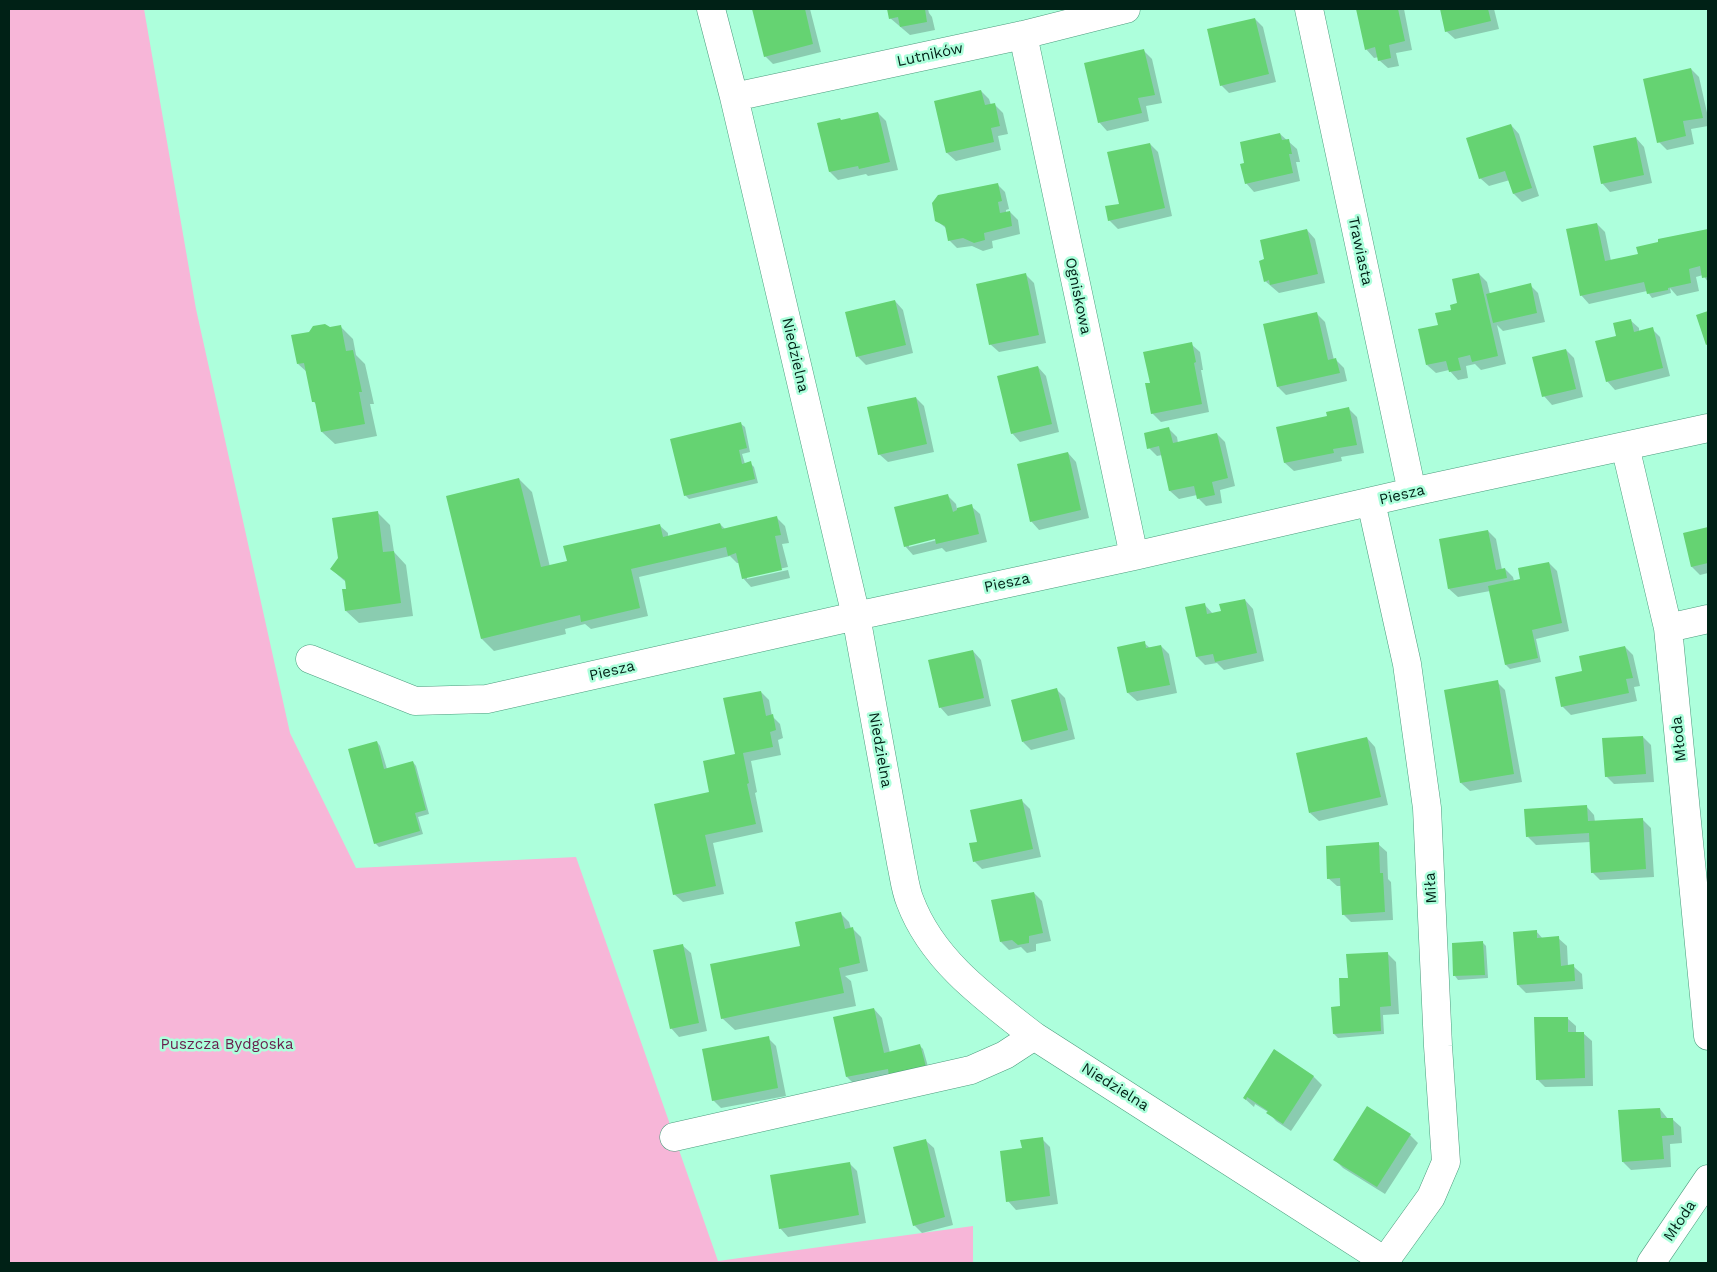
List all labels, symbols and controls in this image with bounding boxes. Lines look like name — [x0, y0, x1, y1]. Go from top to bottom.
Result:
street label: Lutników — [895, 39, 965, 71]
street label: Trawiasta — [1344, 215, 1376, 287]
street label: Ogniskowa — [1061, 256, 1095, 336]
street label: Niedzielna — [778, 316, 812, 394]
street label: Piesza — [1377, 481, 1427, 509]
street label: Piesza — [983, 569, 1031, 597]
street label: Piesza — [587, 657, 637, 685]
street label: Niedzielna — [865, 711, 895, 789]
street label: Młoda — [1668, 716, 1690, 762]
street label: Miła — [1421, 872, 1441, 904]
park label: Puszcza Bydgoska — [161, 1036, 293, 1054]
street label: Niedzielna — [1078, 1059, 1152, 1115]
street label: Młoda — [1660, 1197, 1700, 1245]

